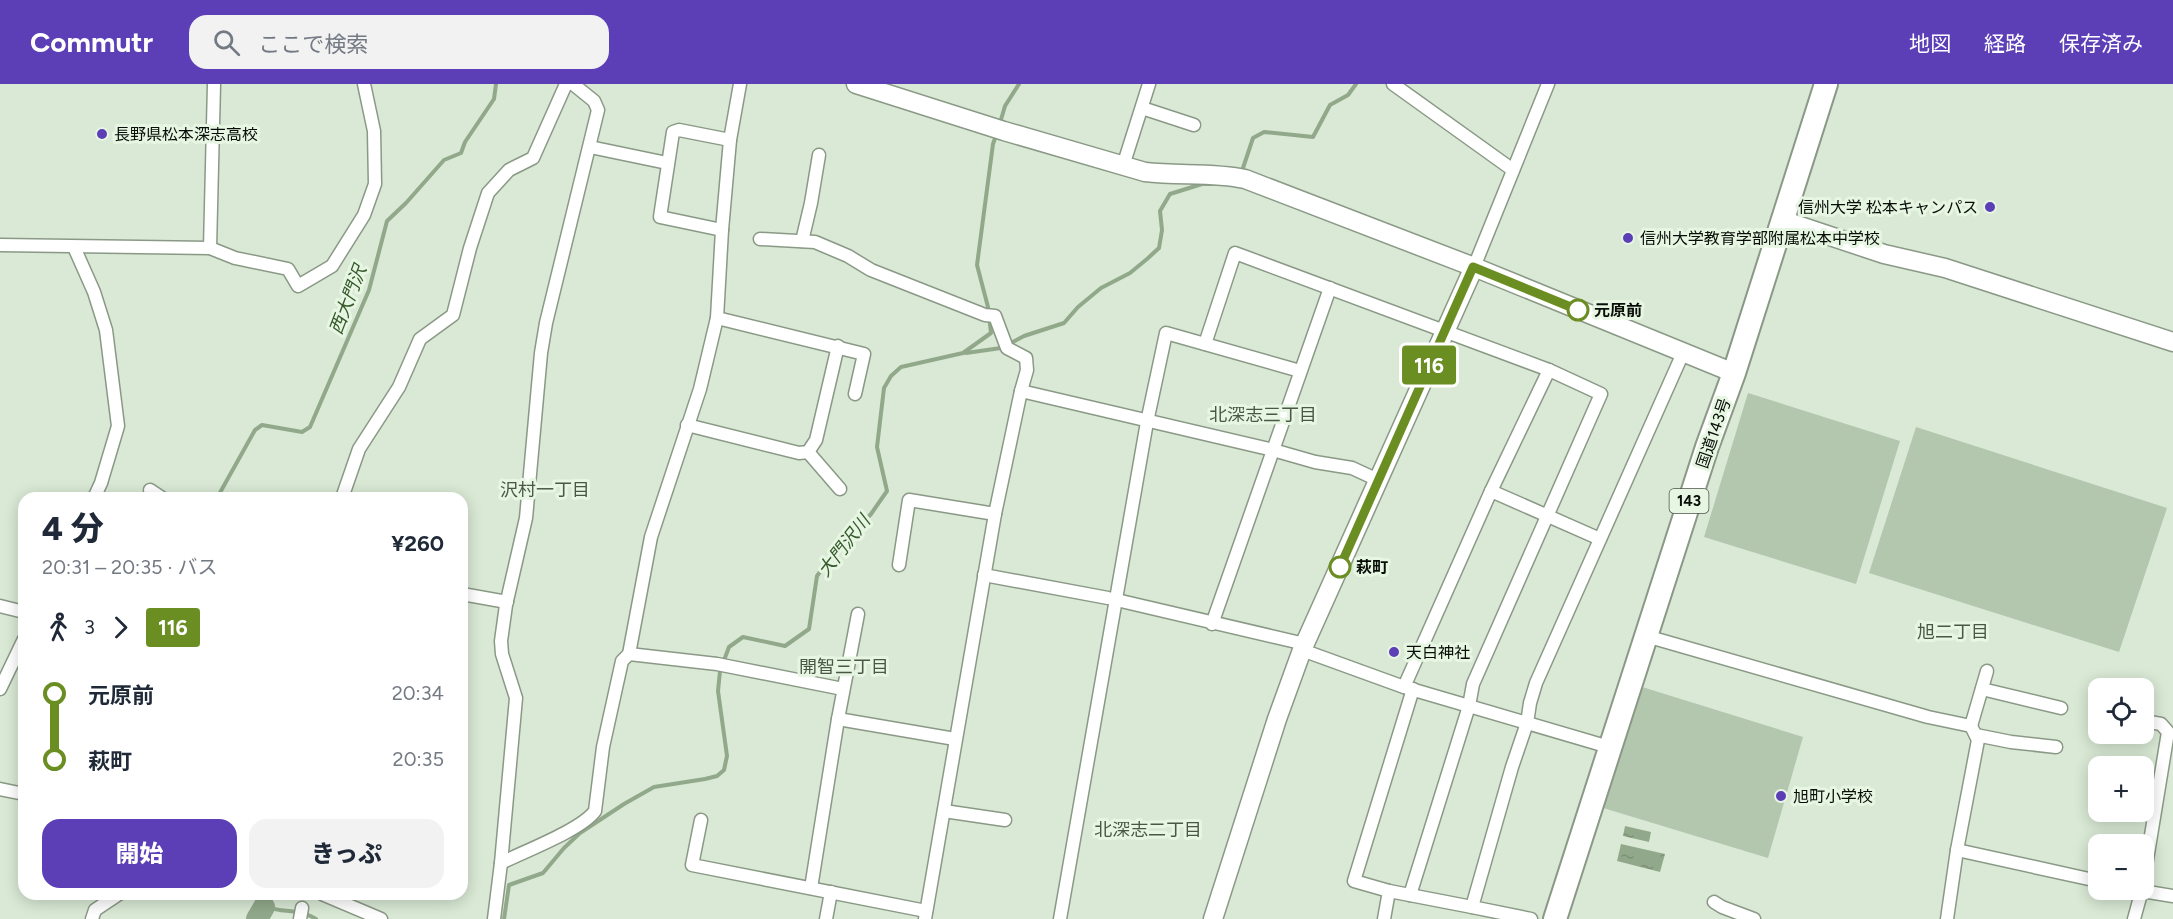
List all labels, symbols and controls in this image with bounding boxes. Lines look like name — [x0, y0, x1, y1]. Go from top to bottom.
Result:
search box — [189, 15, 609, 69]
text: Commutr — [30, 25, 153, 59]
icon: search — [210, 26, 243, 59]
text: ここで検索 — [258, 31, 368, 58]
text: 地図 — [1909, 31, 1951, 56]
text: 経路 — [1984, 31, 2026, 56]
text: 保存済み — [2059, 31, 2143, 56]
place label: 長野県松本深志高校 — [114, 125, 258, 144]
marker: 長野県松本深志高校 — [95, 127, 109, 141]
place label: 信州大学 松本キャンパス — [1798, 198, 1978, 217]
marker: 信州大学 松本キャンパス — [1983, 200, 1997, 214]
place label: 信州大学教育学部附属松本中学校 — [1640, 229, 1880, 248]
marker: 信州大学教育学部附属松本中学校 — [1621, 231, 1635, 245]
water label: 西大門沢 — [325, 261, 372, 338]
marker: 元原前 — [1567, 299, 1589, 321]
place label: 元原前 — [1594, 301, 1642, 320]
line badge: 116 — [1394, 346, 1464, 384]
text: 116 — [1414, 353, 1444, 378]
street label: 国道143号 — [1693, 395, 1734, 471]
district label: 北深志三丁目 — [1209, 404, 1317, 426]
district label: 沢村一丁目 — [500, 479, 590, 501]
road number: 143 — [1670, 489, 1708, 513]
text: 4 分 — [42, 509, 104, 548]
water label: 大門沢川 — [813, 509, 876, 581]
text: ¥260 — [391, 530, 444, 557]
text: 20:31 – 20:35 · バス — [42, 555, 217, 579]
marker: 萩町 — [1329, 556, 1351, 578]
place label: 萩町 — [1356, 558, 1388, 577]
icon: walk — [42, 611, 75, 644]
icon: forward — [104, 611, 137, 644]
text: 3 — [84, 615, 95, 639]
text: 116 — [158, 615, 188, 640]
district label: 旭二丁目 — [1917, 621, 1989, 643]
place label: 天白神社 — [1406, 643, 1470, 662]
marker: 天白神社 — [1387, 645, 1401, 659]
district label: 開智三丁目 — [799, 656, 889, 678]
map controls — [2088, 678, 2154, 900]
button: locate — [2088, 678, 2154, 744]
text: 20:34 — [392, 681, 444, 705]
text: 元原前 — [88, 682, 154, 709]
text: 20:35 — [393, 747, 444, 771]
text: 萩町 — [88, 748, 132, 775]
button: + — [2088, 756, 2154, 822]
place label: 旭町小学校 — [1793, 787, 1873, 806]
marker: 旭町小学校 — [1774, 789, 1788, 803]
button: 開始 — [42, 819, 237, 888]
button: きっぷ — [249, 819, 444, 888]
district label: 北深志二丁目 — [1094, 819, 1202, 841]
button: − — [2088, 834, 2154, 900]

